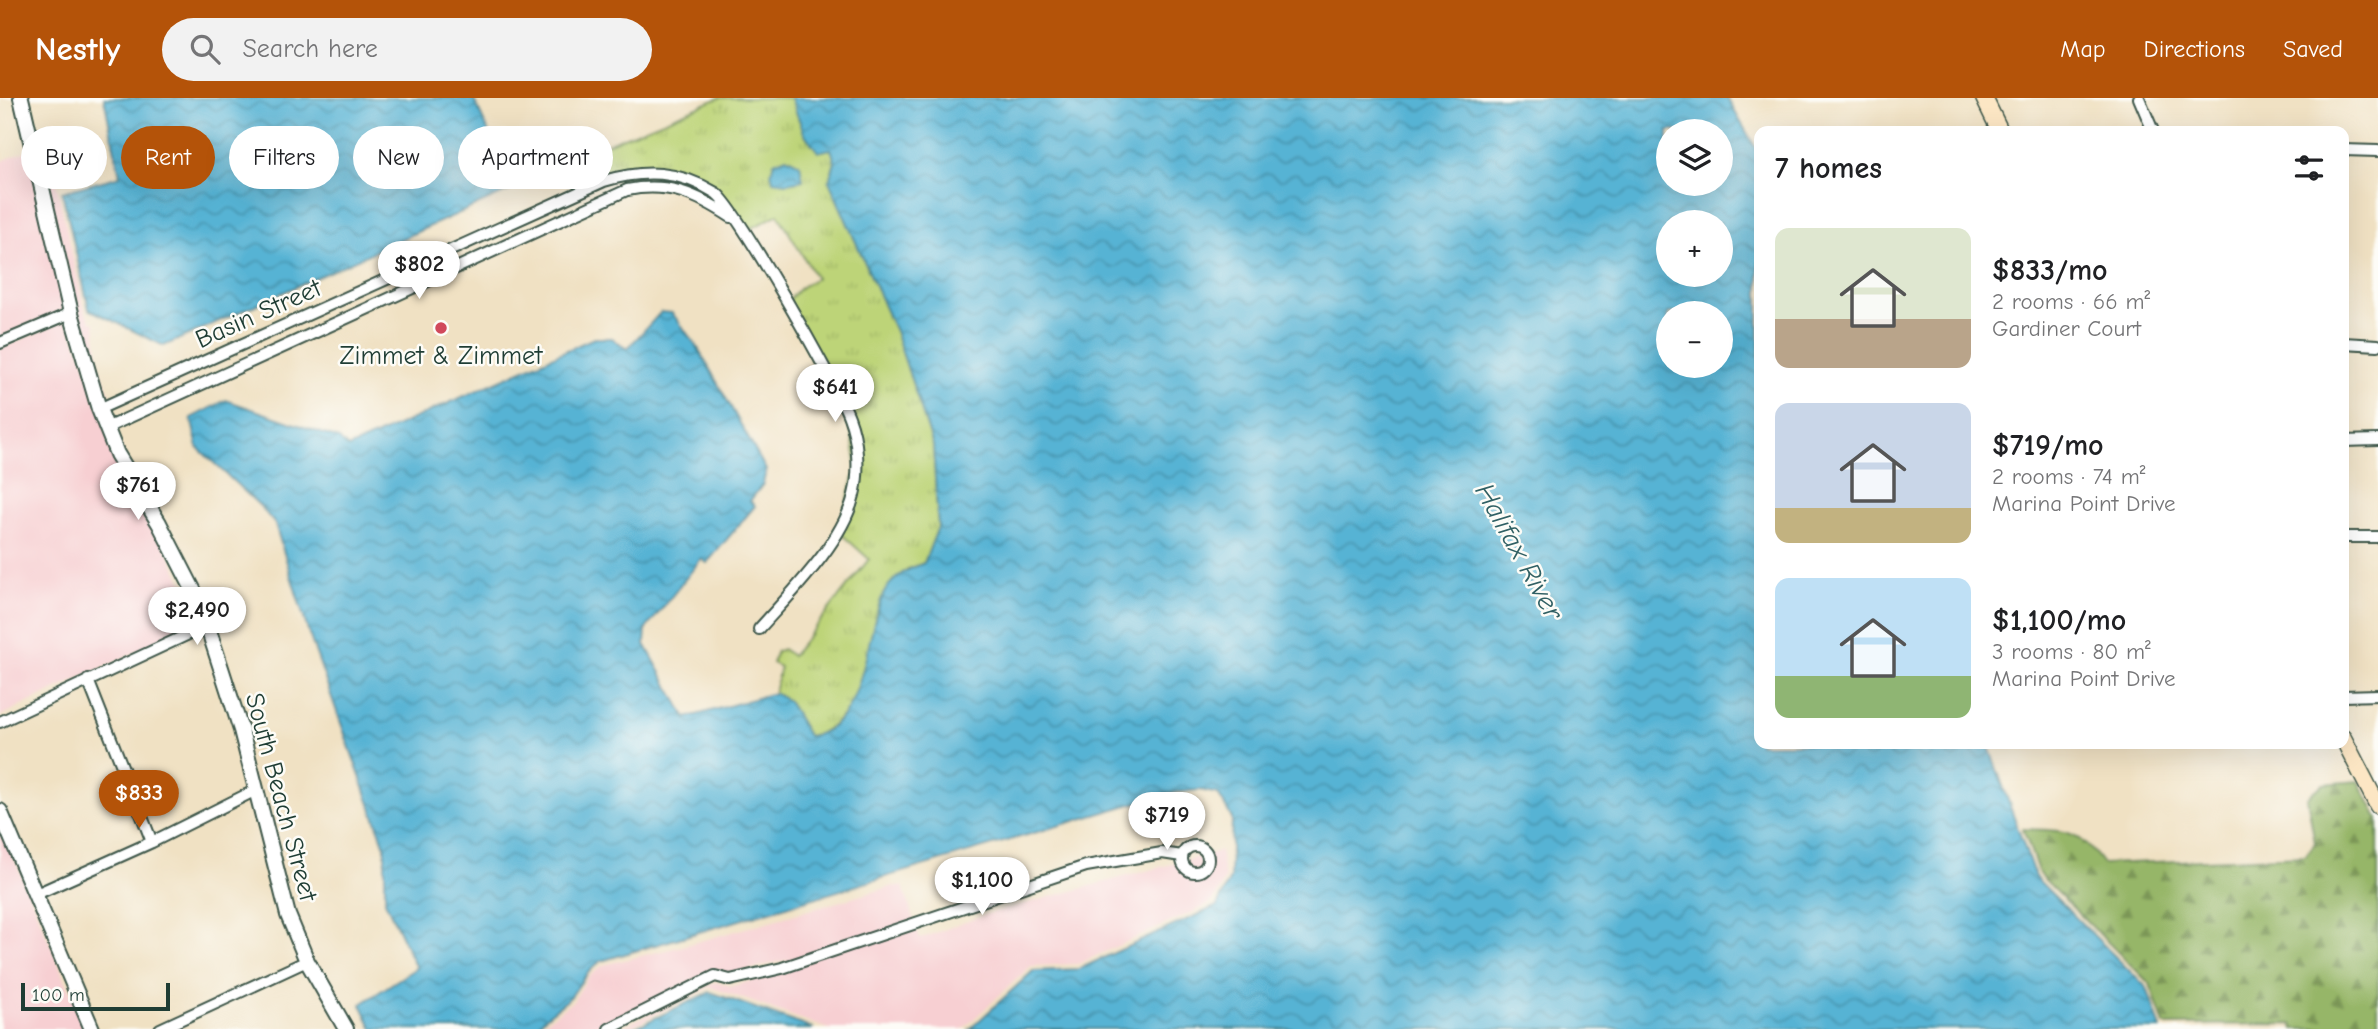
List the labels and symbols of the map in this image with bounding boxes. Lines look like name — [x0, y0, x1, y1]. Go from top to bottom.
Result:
pin: $802 — [378, 242, 460, 301]
street label: Basin Street — [191, 272, 327, 355]
marker: Zimmet & Zimmet — [433, 320, 449, 336]
place label: Zimmet & Zimmet — [339, 341, 544, 371]
pin: $641 — [794, 364, 876, 424]
pin: $761 — [97, 462, 179, 522]
water label: Halifax River — [1468, 478, 1571, 627]
pin: $2,490 — [140, 588, 254, 647]
street label: South Beach Street — [239, 690, 324, 906]
pin: $833 — [98, 770, 180, 830]
pin: $719 — [1126, 792, 1208, 852]
pin: $1,100 — [925, 858, 1039, 917]
scale bar — [21, 980, 170, 1012]

